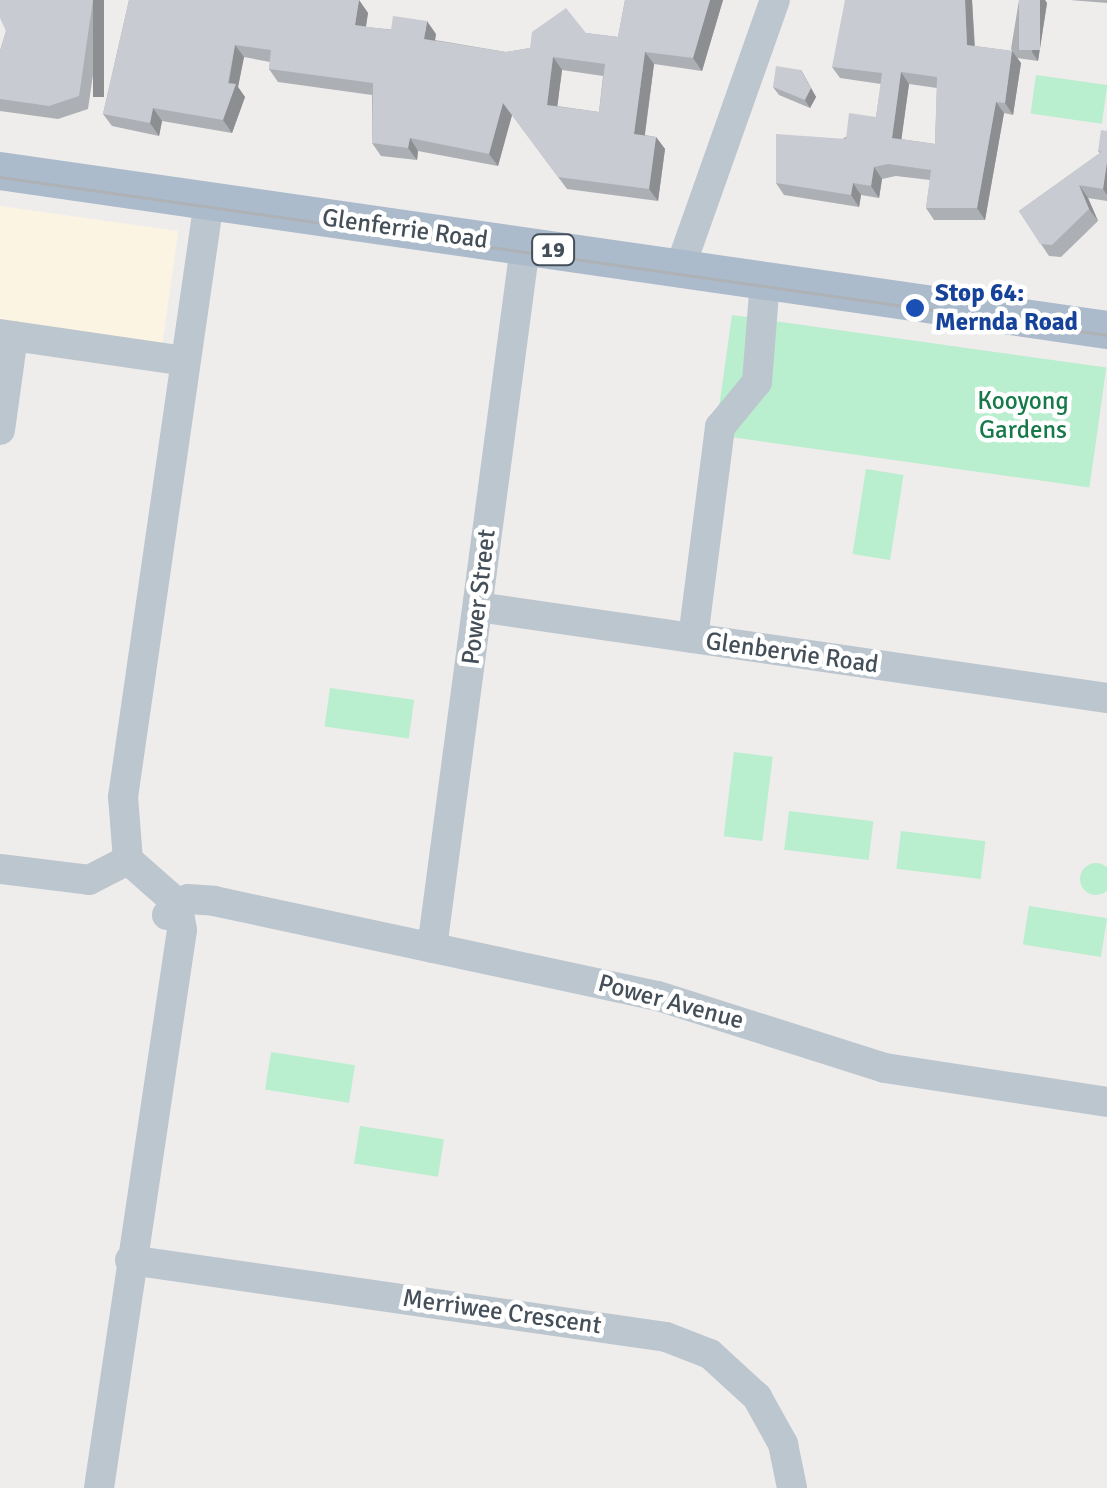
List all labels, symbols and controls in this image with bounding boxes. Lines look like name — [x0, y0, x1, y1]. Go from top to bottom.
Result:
street label: Glenferrie Road — [320, 203, 490, 255]
road number: 19 — [530, 233, 576, 267]
place label: Stop 64: Mernda Road — [935, 279, 1078, 338]
marker: Stop 64: Mernda Road — [904, 297, 926, 319]
park label: Kooyong Gardens — [977, 387, 1069, 446]
street label: Power Street — [456, 528, 502, 666]
street label: Glenbervie Road — [704, 626, 880, 680]
street label: Power Avenue — [595, 968, 747, 1036]
street label: Merriwee Crescent — [401, 1283, 603, 1341]

